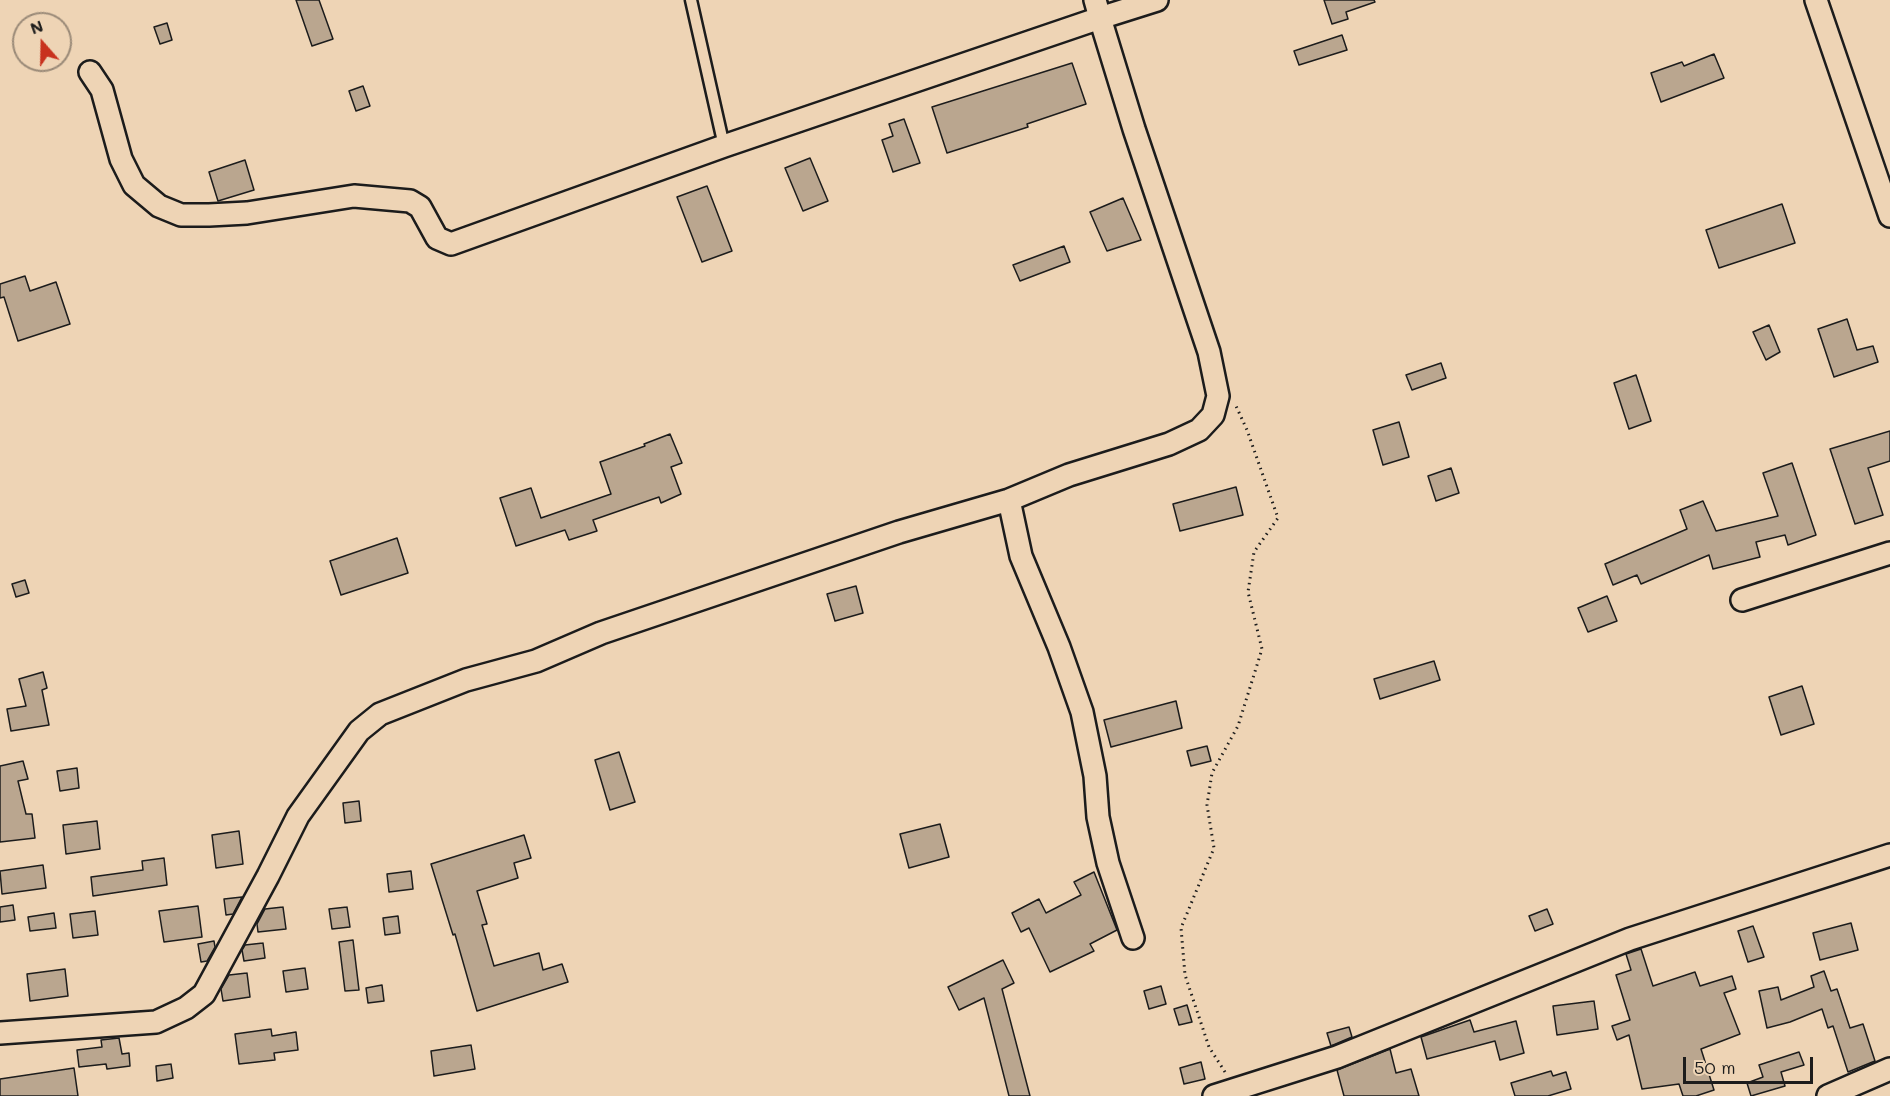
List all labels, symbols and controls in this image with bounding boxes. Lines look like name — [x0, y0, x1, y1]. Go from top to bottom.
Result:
north arrow — [12, 12, 72, 72]
text: N — [27, 15, 46, 38]
scale bar — [1686, 1045, 1816, 1083]
text: 50 m — [1694, 1055, 1736, 1079]

